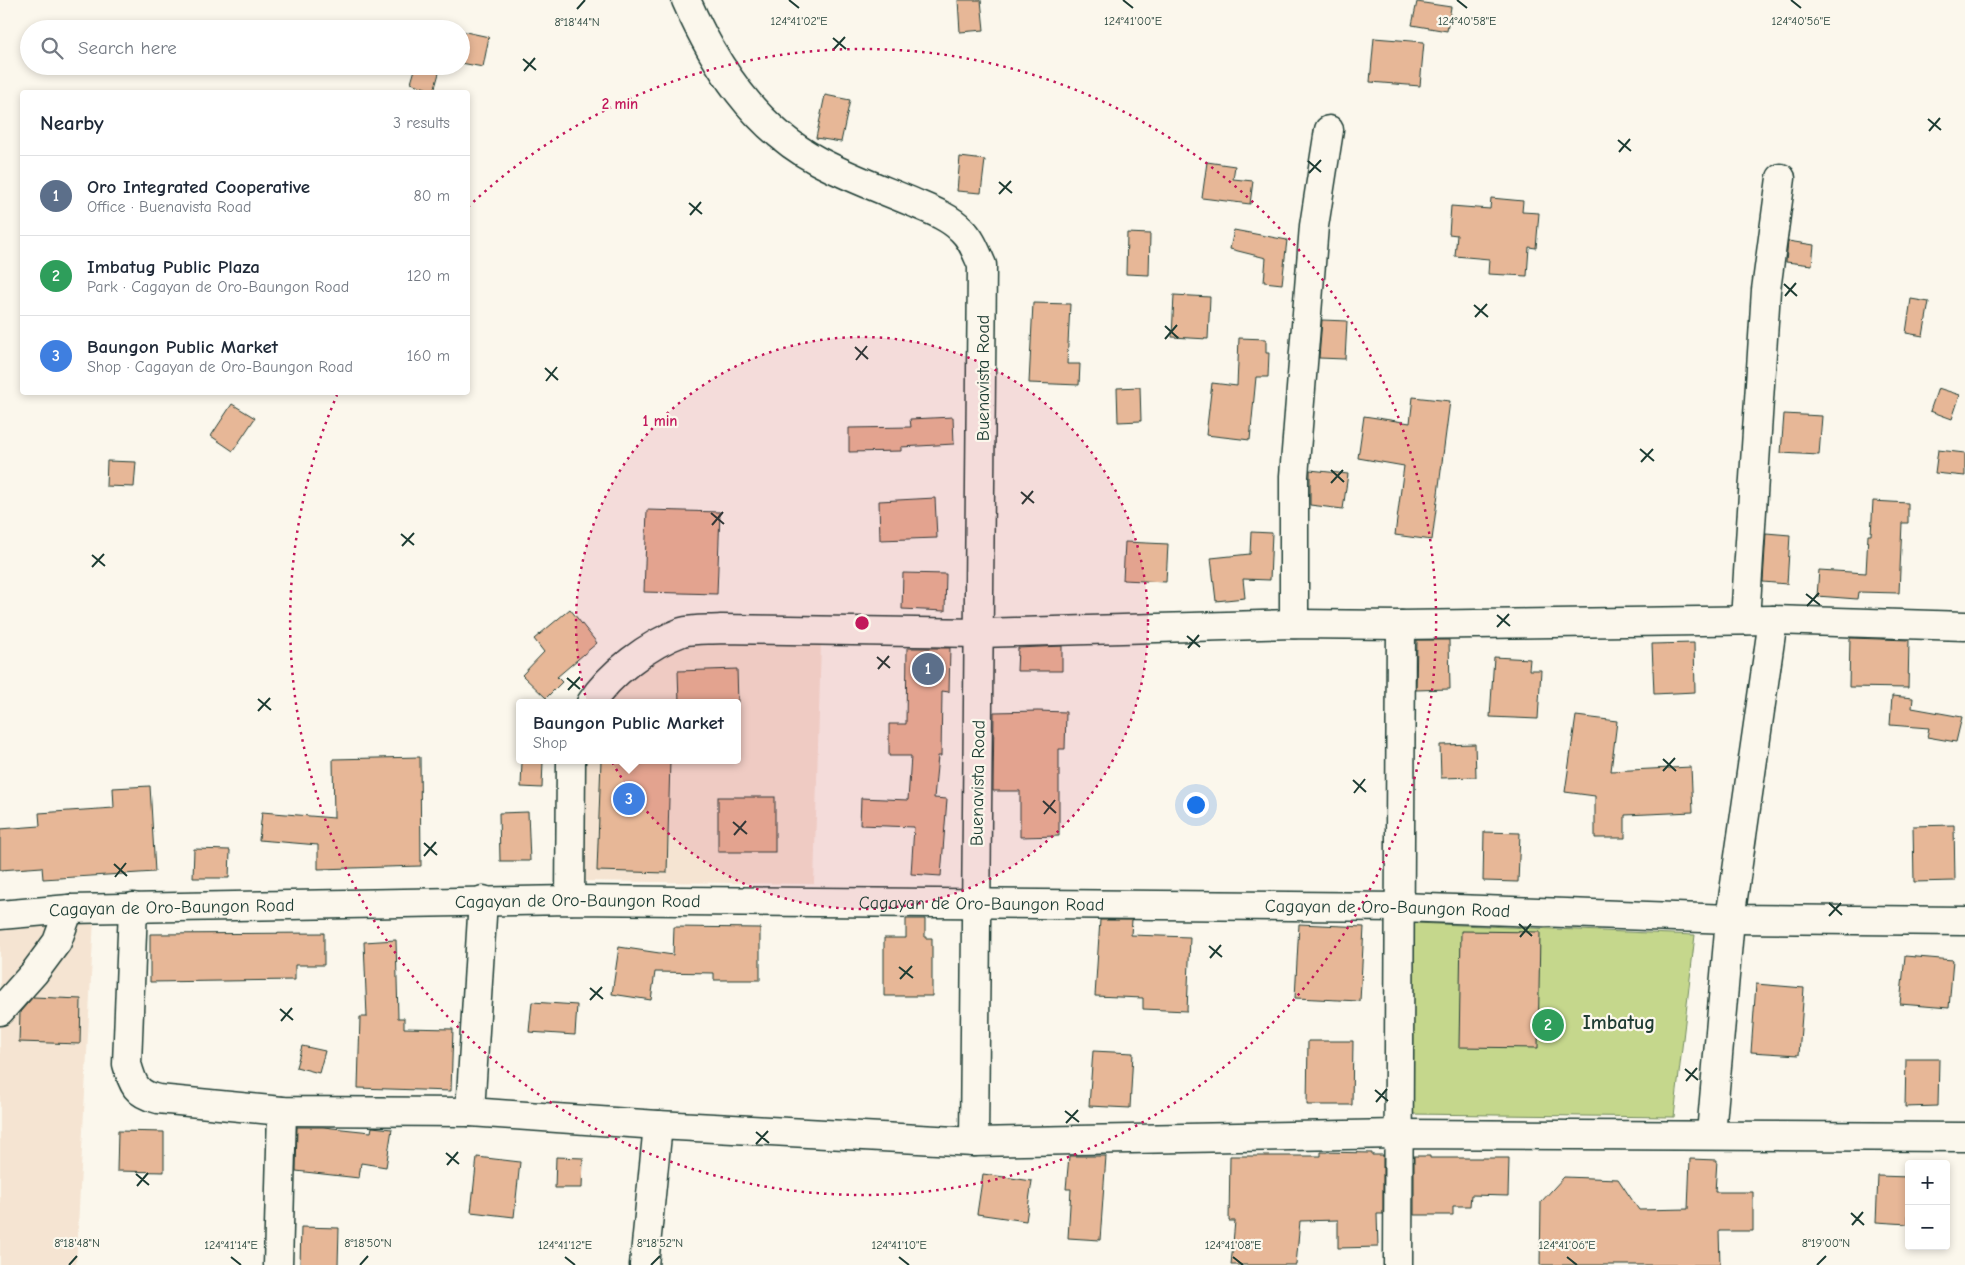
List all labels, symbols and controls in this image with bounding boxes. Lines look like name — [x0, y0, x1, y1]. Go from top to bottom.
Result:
text: 124°41'02"E — [771, 14, 827, 28]
text: 124°41'00"E — [1104, 14, 1162, 28]
text: 124°40'58"E — [1438, 14, 1496, 28]
text: 124°40'56"E — [1772, 14, 1830, 28]
text: 8°18'44"N — [554, 15, 600, 29]
search box — [20, 20, 470, 75]
icon: search — [38, 34, 66, 62]
text: Search here — [78, 37, 177, 59]
text: 2 min — [602, 95, 638, 113]
text: Nearby — [40, 111, 104, 135]
text: 3 results — [393, 114, 450, 132]
text: Oro Integrated Cooperative — [87, 176, 310, 198]
text: 1 — [53, 187, 59, 205]
text: 80 m — [413, 187, 450, 205]
text: Office · Buenavista Road — [87, 198, 252, 216]
text: Imbatug Public Plaza — [87, 256, 260, 278]
text: 2 — [52, 267, 60, 285]
text: 120 m — [407, 267, 450, 285]
text: Park · Cagayan de Oro-Baungon Road — [87, 278, 349, 296]
street label: Buenavista Road — [973, 315, 994, 441]
text: Baungon Public Market — [87, 336, 278, 358]
text: 3 — [52, 347, 60, 365]
text: 160 m — [407, 347, 450, 365]
text: Shop · Cagayan de Oro-Baungon Road — [87, 358, 353, 376]
text: 1 min — [643, 412, 677, 430]
centre of rings — [853, 614, 871, 632]
pin: 1 — [912, 650, 944, 688]
popup — [516, 699, 741, 764]
text: Baungon Public Market — [533, 712, 724, 734]
street label: Buenavista Road — [966, 720, 990, 846]
text: Shop — [533, 734, 567, 752]
pin: 3 — [613, 780, 645, 818]
your location — [1183, 792, 1209, 818]
street label: Cagayan de Oro-Baungon Road — [455, 889, 701, 913]
street label: Cagayan de Oro-Baungon Road — [859, 892, 1105, 915]
street label: Cagayan de Oro-Baungon Road — [48, 894, 295, 921]
street label: Cagayan de Oro-Baungon Road — [1265, 895, 1511, 922]
pin: 2 — [1532, 1006, 1564, 1044]
district label: Imbatug — [1583, 1011, 1655, 1034]
map controls — [1905, 1160, 1950, 1250]
button: + — [1905, 1160, 1950, 1205]
button: − — [1905, 1205, 1950, 1250]
text: 8°18'48"N — [54, 1236, 100, 1250]
text: 8°18'50"N — [344, 1236, 392, 1250]
text: 8°18'52"N — [637, 1236, 683, 1250]
text: 8°19'00"N — [1802, 1236, 1850, 1250]
text: 124°41'14"E — [204, 1238, 258, 1252]
text: 124°41'12"E — [538, 1238, 592, 1252]
text: 124°41'10"E — [871, 1238, 927, 1252]
text: 124°41'08"E — [1205, 1238, 1261, 1252]
text: 124°41'06"E — [1538, 1238, 1596, 1252]

